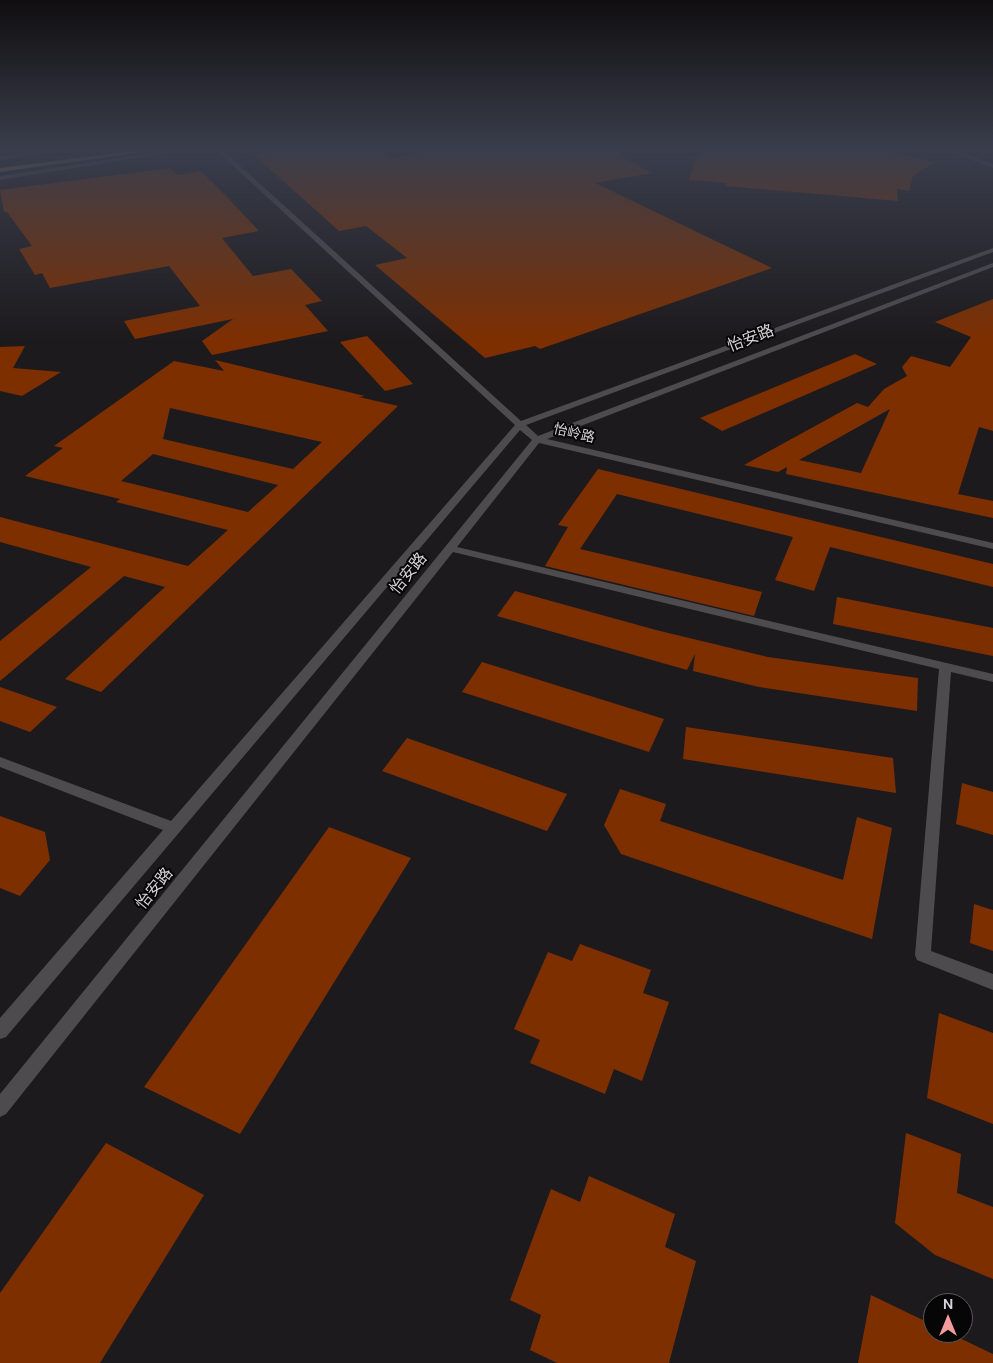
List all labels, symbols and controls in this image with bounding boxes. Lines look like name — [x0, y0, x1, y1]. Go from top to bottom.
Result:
street label: 怡安路 — [725, 321, 777, 357]
street label: 怡岭路 — [552, 421, 596, 447]
street label: 怡安路 — [386, 549, 432, 599]
street label: 怡安路 — [132, 864, 178, 914]
north arrow — [923, 1293, 973, 1343]
text: N — [943, 1295, 953, 1313]

